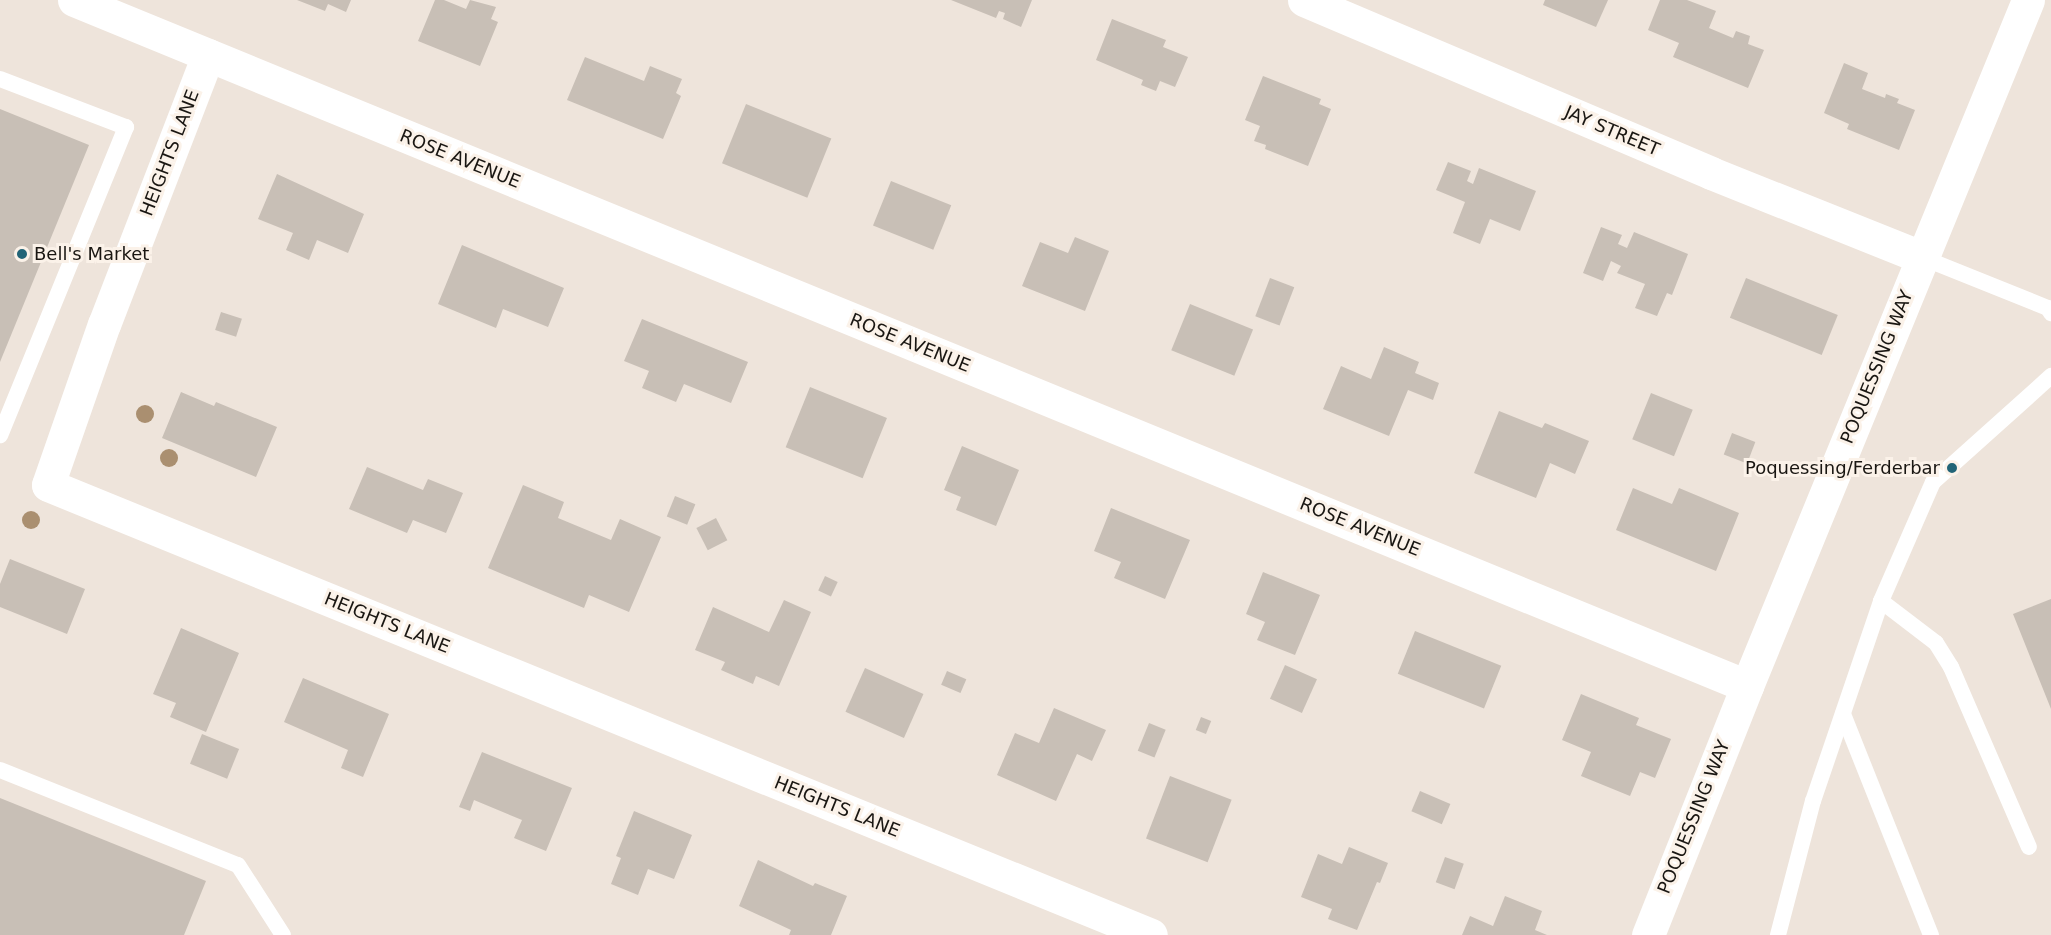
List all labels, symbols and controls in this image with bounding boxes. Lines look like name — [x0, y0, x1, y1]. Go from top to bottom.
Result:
street label: HEIGHTS LANE — [136, 87, 204, 219]
street label: JAY STREET — [1561, 101, 1663, 161]
street label: ROSE AVENUE — [397, 125, 523, 193]
place label: Bell's Market — [34, 243, 149, 265]
marker: Bell's Market — [15, 247, 29, 261]
street label: POQUESSING WAY — [1836, 287, 1918, 447]
street label: ROSE AVENUE — [847, 309, 973, 377]
place label: Poquessing/Ferderbar — [1745, 457, 1940, 479]
marker: Poquessing/Ferderbar — [1945, 461, 1959, 475]
street label: ROSE AVENUE — [1297, 493, 1423, 561]
street label: HEIGHTS LANE — [321, 588, 453, 658]
street label: POQUESSING WAY — [1653, 737, 1735, 897]
street label: HEIGHTS LANE — [771, 772, 903, 842]

